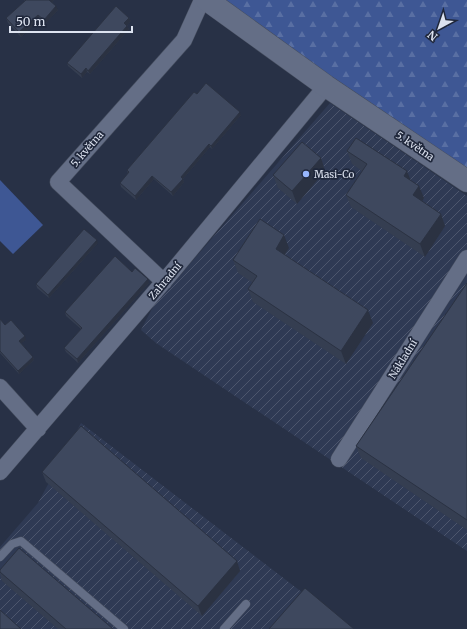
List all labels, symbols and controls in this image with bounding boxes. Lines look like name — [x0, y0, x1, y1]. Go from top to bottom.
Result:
scale bar — [10, 8, 132, 34]
north arrow — [419, 8, 459, 48]
text: 50 m — [16, 14, 45, 29]
text: N — [425, 27, 440, 44]
street label: 5. května — [68, 128, 107, 170]
street label: 5. května — [393, 128, 437, 164]
place label: Masi-Co — [314, 168, 355, 181]
marker: Masi-Co — [301, 169, 311, 179]
street label: Zahradní — [146, 259, 185, 302]
street label: Nákladní — [386, 336, 421, 381]

